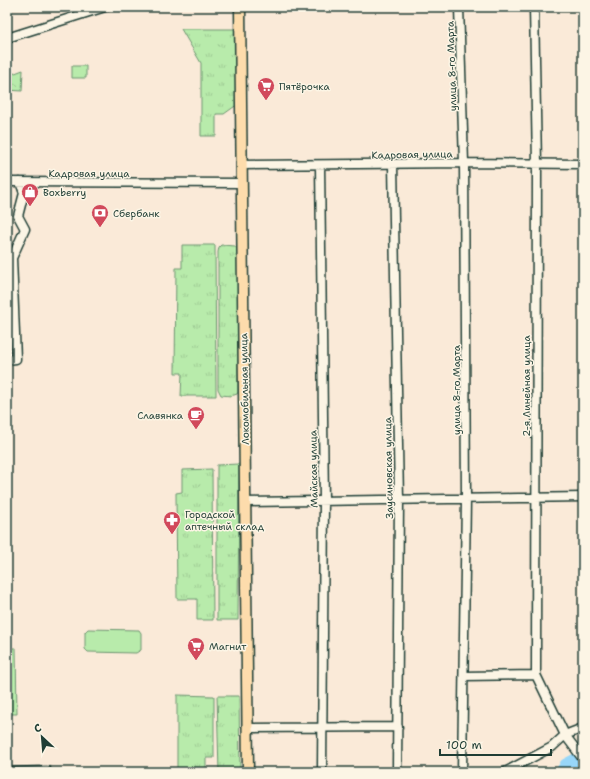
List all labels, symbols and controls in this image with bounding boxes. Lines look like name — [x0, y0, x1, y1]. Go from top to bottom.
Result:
street label: улица 8-го Марта — [443, 20, 460, 111]
supermarket icon: Пятёрочка — [256, 76, 276, 101]
place label: Пятёрочка — [279, 80, 330, 93]
street label: Кадровая улица — [371, 147, 453, 162]
street label: Кадровая улица — [48, 167, 130, 180]
shop icon: Boxberry — [20, 182, 40, 207]
place label: Boxberry — [43, 186, 86, 199]
bank icon: Сбербанк — [90, 203, 110, 228]
place label: Сбербанк — [113, 207, 160, 220]
street label: Локомобильная улица — [237, 332, 252, 445]
street label: 2-я Линейная улица — [520, 334, 533, 437]
street label: улица 8-го Марта — [450, 344, 463, 435]
cafe icon: Славянка — [186, 405, 206, 430]
place label: Славянка — [137, 409, 184, 422]
street label: Заусиновская улица — [381, 416, 396, 519]
street label: Майская улица — [306, 429, 321, 508]
place label: Городской аптечный склад — [185, 508, 265, 533]
pharmacy icon: Городской аптечный склад — [162, 510, 182, 535]
supermarket icon: Магнит — [186, 636, 206, 661]
place label: Магнит — [209, 640, 247, 653]
north arrow — [22, 717, 62, 757]
text: С — [32, 720, 44, 737]
scale bar — [440, 731, 551, 757]
text: 100 m — [446, 737, 482, 753]

